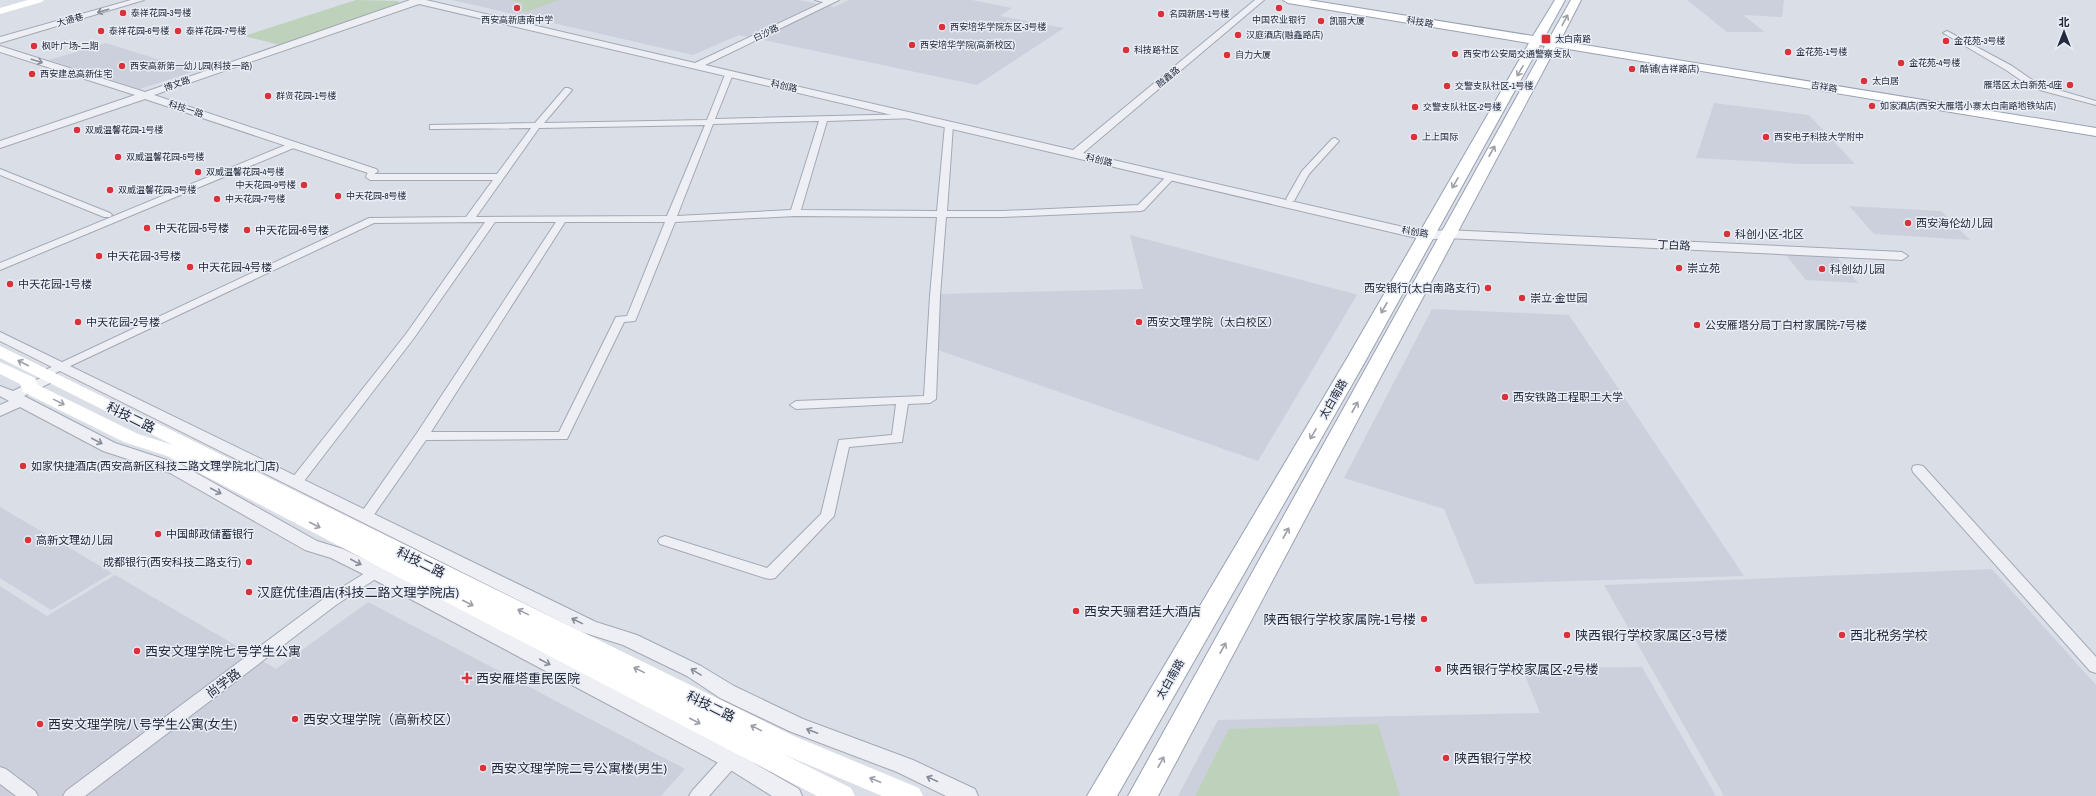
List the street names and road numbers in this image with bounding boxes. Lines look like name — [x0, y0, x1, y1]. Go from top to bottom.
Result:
street label: 大通巷 — [55, 11, 85, 29]
street label: 科技路 — [1406, 14, 1434, 30]
street label: 白沙路 — [751, 22, 781, 44]
street label: 融鑫路 — [1154, 64, 1182, 90]
street label: 博文路 — [162, 74, 192, 94]
street label: 科创路 — [769, 77, 799, 95]
street label: 吉祥路 — [1810, 79, 1838, 95]
street label: 科技一路 — [167, 98, 205, 120]
street label: 科创路 — [1084, 151, 1114, 169]
street label: 科创路 — [1401, 224, 1429, 240]
street label: 丁白路 — [1657, 237, 1691, 253]
street label: 太白南路 — [1316, 376, 1350, 422]
street label: 科技二路 — [104, 398, 158, 436]
street label: 科技二路 — [394, 543, 448, 581]
street label: 太白南路 — [1153, 656, 1187, 702]
street label: 尚学路 — [203, 665, 244, 702]
street label: 科技二路 — [684, 687, 738, 725]

